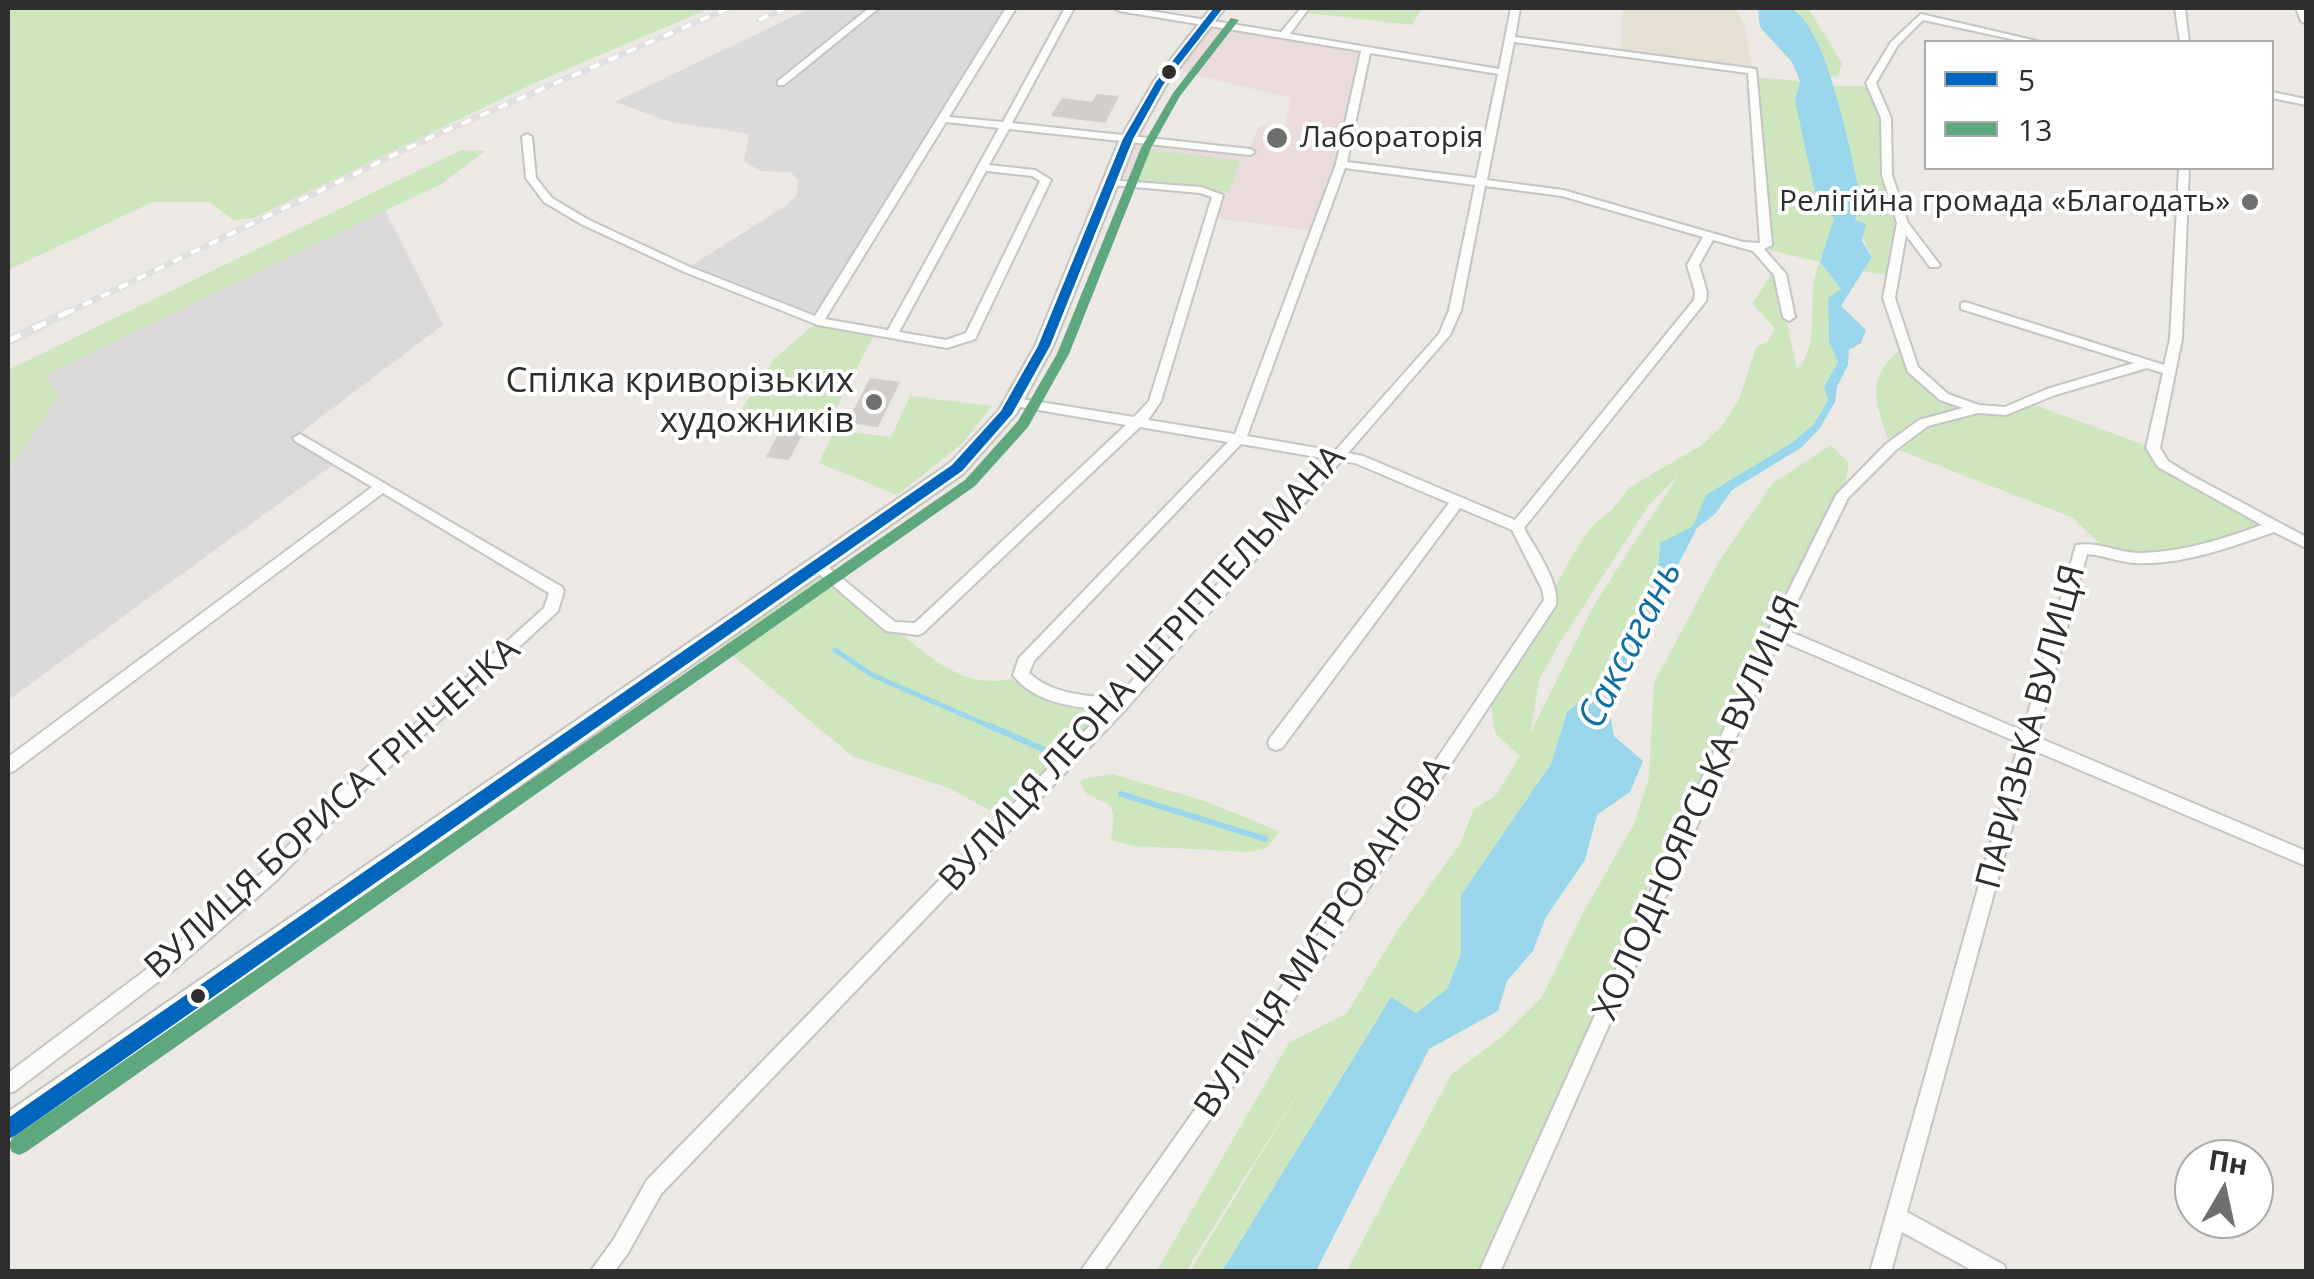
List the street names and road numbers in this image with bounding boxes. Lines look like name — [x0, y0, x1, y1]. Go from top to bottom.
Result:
street label: ВУЛИЦЯ ЛЕОНА ШТРІППЕЛЬМАНА — [931, 437, 1355, 901]
street label: ПАРИЗЬКА ВУЛИЦЯ — [1969, 560, 2095, 894]
street label: ХОЛОДНОЯРСЬКА ВУЛИЦЯ — [1585, 590, 1811, 1026]
street label: ВУЛИЦЯ БОРИСА ГРІНЧЕНКА — [137, 630, 529, 988]
street label: ВУЛИЦЯ МИТРОФАНОВА — [1187, 750, 1459, 1126]

